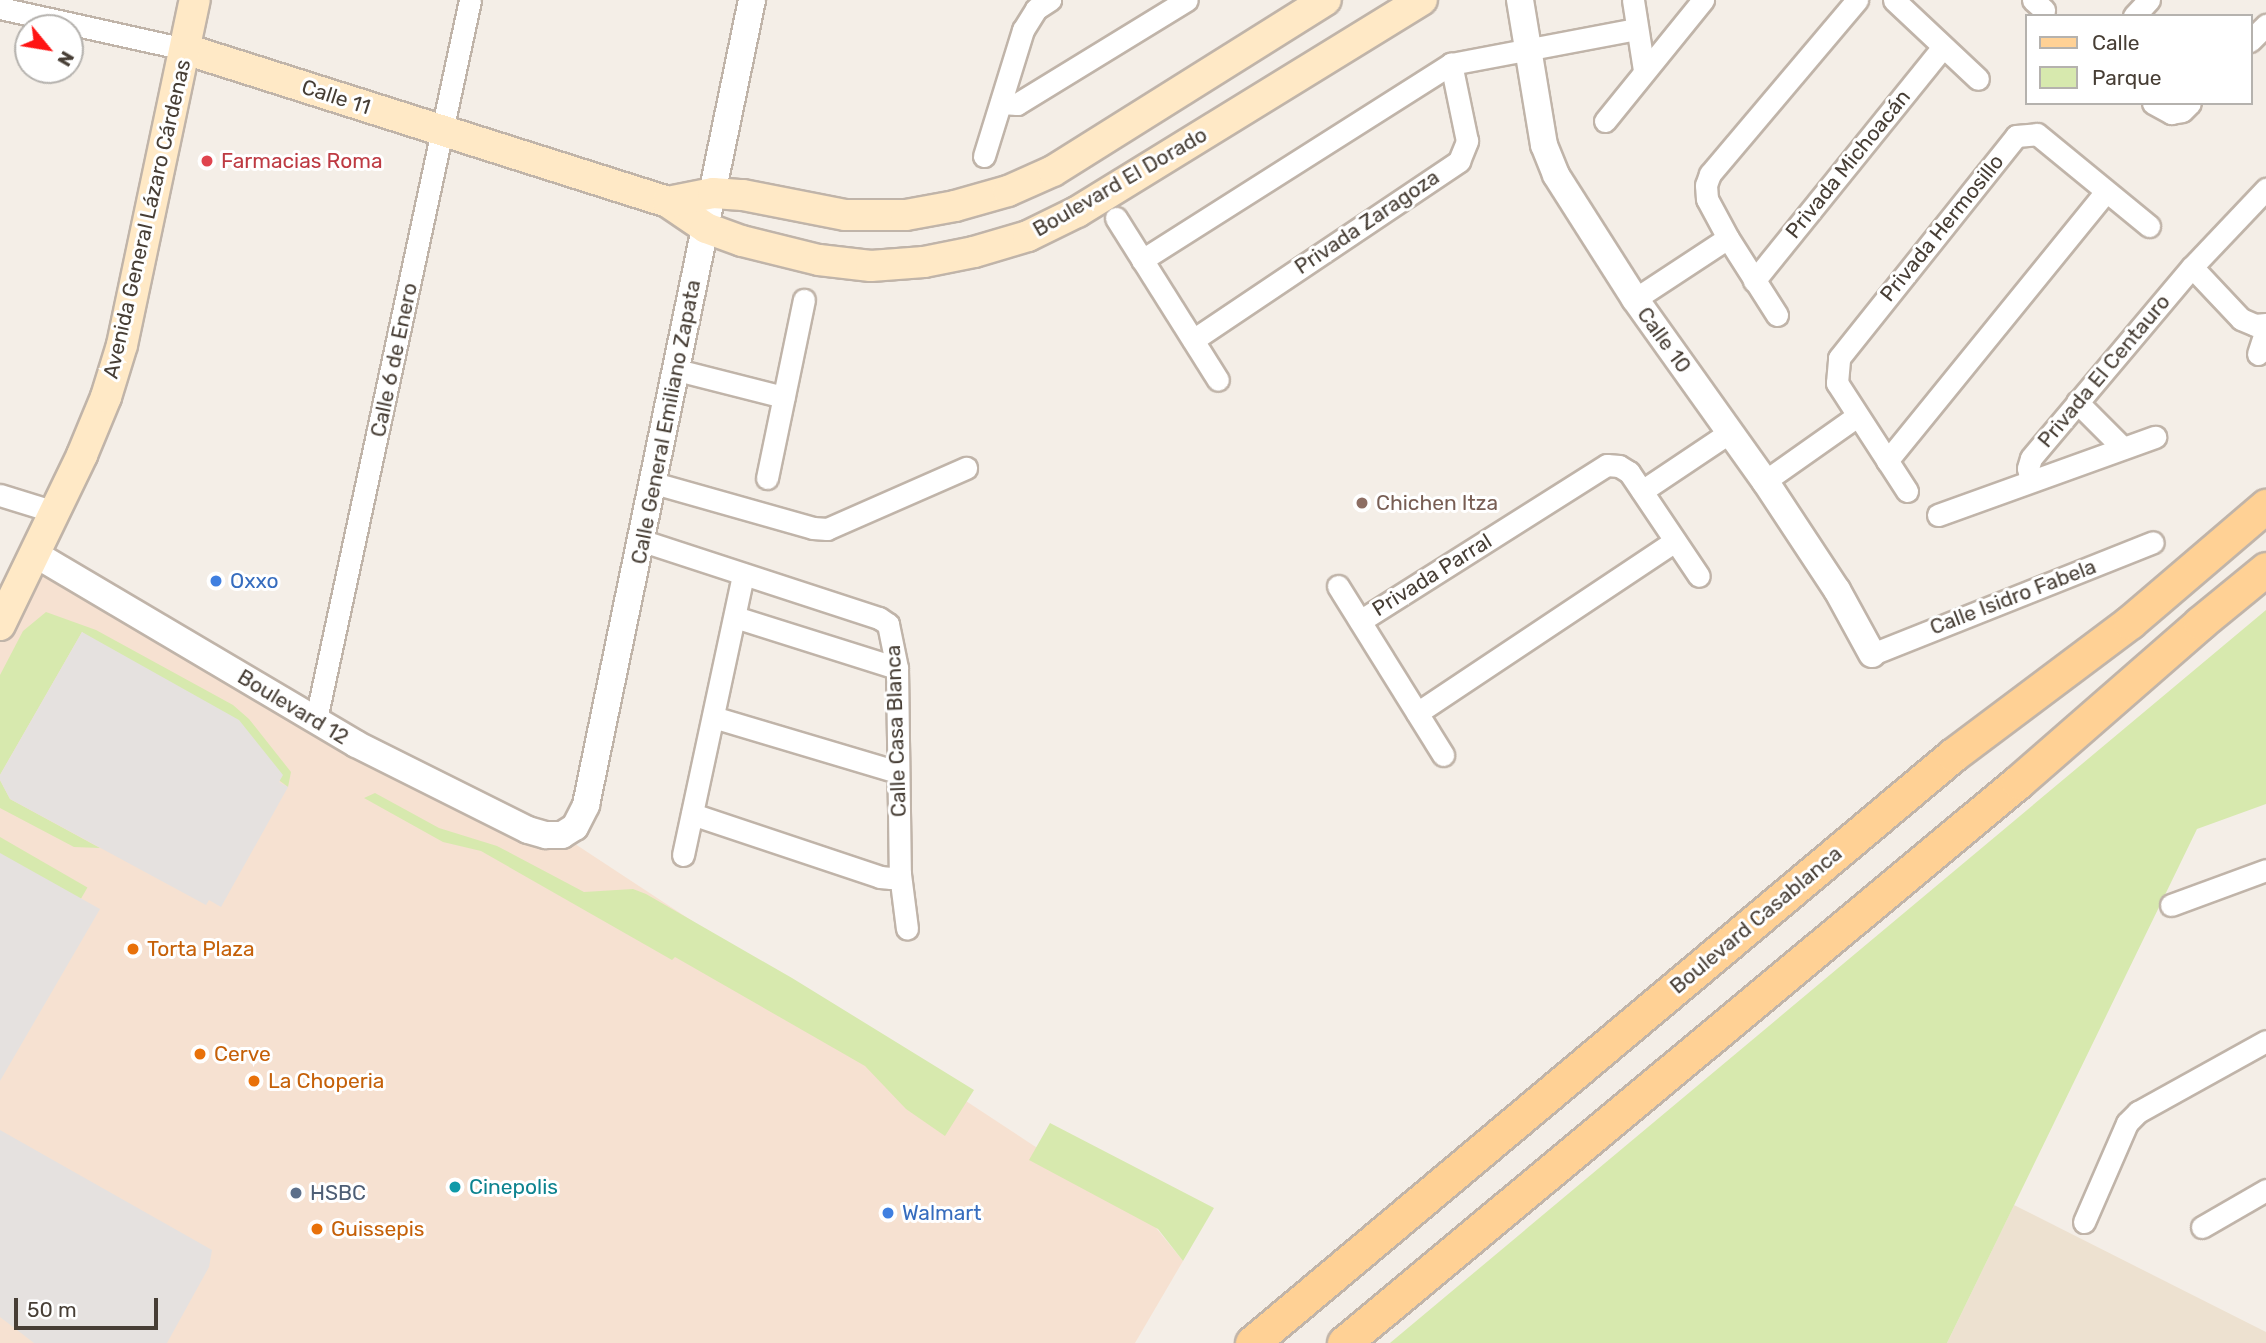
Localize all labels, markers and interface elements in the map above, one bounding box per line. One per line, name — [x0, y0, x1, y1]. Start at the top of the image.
north arrow — [14, 14, 84, 84]
legend — [2024, 14, 2252, 105]
text: Calle — [2092, 30, 2140, 55]
text: N — [53, 47, 79, 70]
street label: Avenida General Lázaro Cárdenas — [98, 57, 196, 381]
text: Parque — [2092, 65, 2162, 90]
street label: Calle 11 — [299, 74, 373, 120]
street label: Privada Michoacán — [1780, 84, 1916, 244]
street label: Boulevard El Dorado — [1028, 122, 1212, 242]
place label: Farmacias Roma — [221, 148, 383, 174]
street label: Privada Hermosillo — [1875, 149, 2009, 307]
marker: Farmacias Roma — [199, 153, 215, 169]
street label: Privada Zaragoza — [1290, 164, 1444, 280]
street label: Calle General Emiliano Zapata — [626, 278, 706, 566]
street label: Calle 6 de Enero — [365, 281, 423, 439]
street label: Privada El Centauro — [2033, 289, 2175, 453]
street label: Calle 10 — [1632, 302, 1696, 378]
place label: Chichen Itza — [1376, 490, 1498, 516]
marker: Chichen Itza — [1354, 495, 1370, 511]
street label: Privada Parral — [1368, 528, 1496, 622]
street label: Calle Isidro Fabela — [1926, 554, 2100, 640]
place label: Oxxo — [230, 568, 279, 594]
marker: Oxxo — [208, 573, 224, 589]
street label: Calle Casa Blanca — [880, 644, 912, 818]
street label: Boulevard 12 — [233, 664, 353, 750]
street label: Boulevard Casablanca — [1665, 841, 1847, 999]
place label: Torta Plaza — [147, 936, 255, 962]
marker: Torta Plaza — [125, 941, 141, 957]
place label: Cerve — [214, 1041, 271, 1067]
marker: Cerve — [192, 1046, 208, 1062]
place label: La Choperia — [268, 1068, 384, 1094]
marker: La Choperia — [246, 1073, 262, 1089]
place label: Cinepolis — [469, 1174, 558, 1200]
marker: Cinepolis — [447, 1179, 463, 1195]
place label: HSBC — [310, 1180, 366, 1206]
marker: HSBC — [288, 1185, 304, 1201]
place label: Walmart — [902, 1200, 982, 1226]
marker: Walmart — [880, 1205, 896, 1221]
place label: Guissepis — [331, 1216, 425, 1242]
marker: Guissepis — [309, 1221, 325, 1237]
scale bar — [18, 1284, 161, 1328]
text: 50 m — [27, 1297, 77, 1322]

